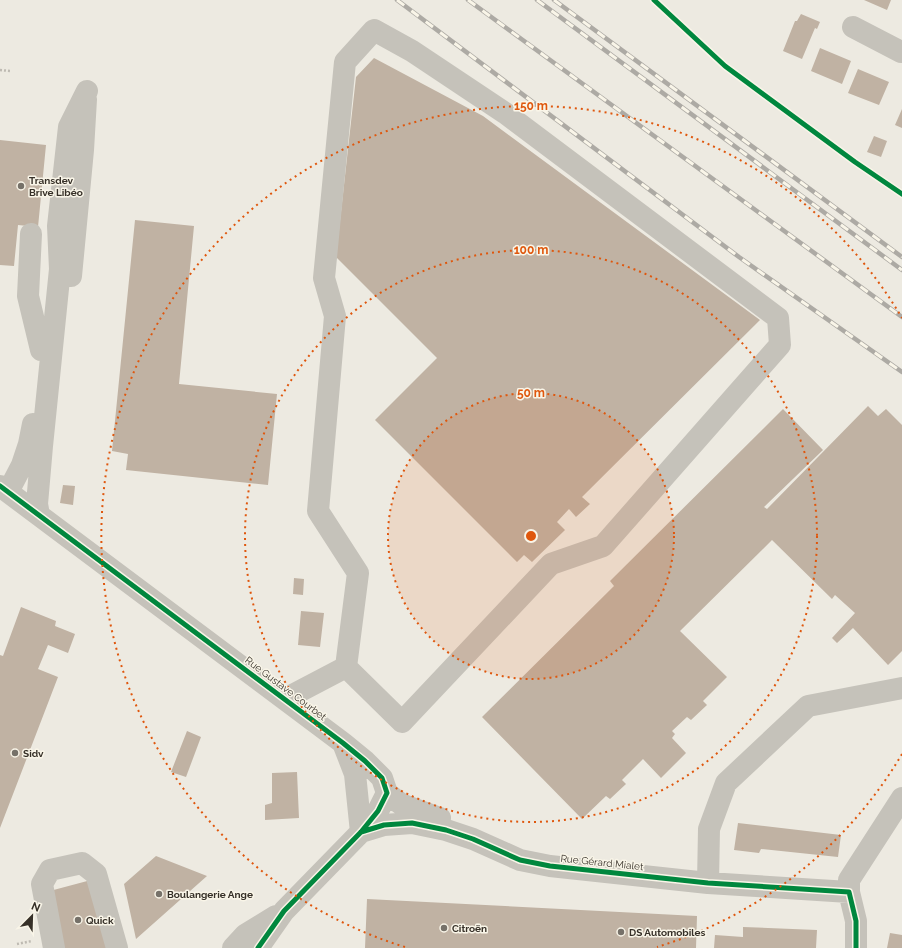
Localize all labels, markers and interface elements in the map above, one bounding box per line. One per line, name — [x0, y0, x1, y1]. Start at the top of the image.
text: 150 m — [514, 99, 548, 113]
place label: Transdev Brive Libéo — [29, 175, 83, 198]
marker: Transdev Brive Libéo — [16, 181, 26, 191]
text: 100 m — [514, 243, 548, 257]
text: 50 m — [517, 386, 545, 400]
centre of rings — [524, 529, 538, 543]
street label: Rue Gustave Courbet — [243, 654, 329, 723]
marker: Sidv — [10, 748, 20, 758]
place label: Sidv — [23, 748, 44, 759]
street label: Rue Gérard Mialet — [560, 853, 645, 872]
marker: Boulangerie Ange — [154, 889, 164, 899]
place label: Boulangerie Ange — [167, 889, 253, 900]
north arrow — [12, 896, 52, 936]
text: N — [29, 900, 42, 915]
marker: Quick — [73, 915, 83, 925]
place label: Quick — [86, 915, 114, 926]
marker: Citroën — [439, 923, 449, 933]
place label: Citroën — [452, 923, 487, 934]
marker: DS Automobiles — [616, 927, 626, 937]
place label: DS Automobiles — [629, 927, 705, 938]

